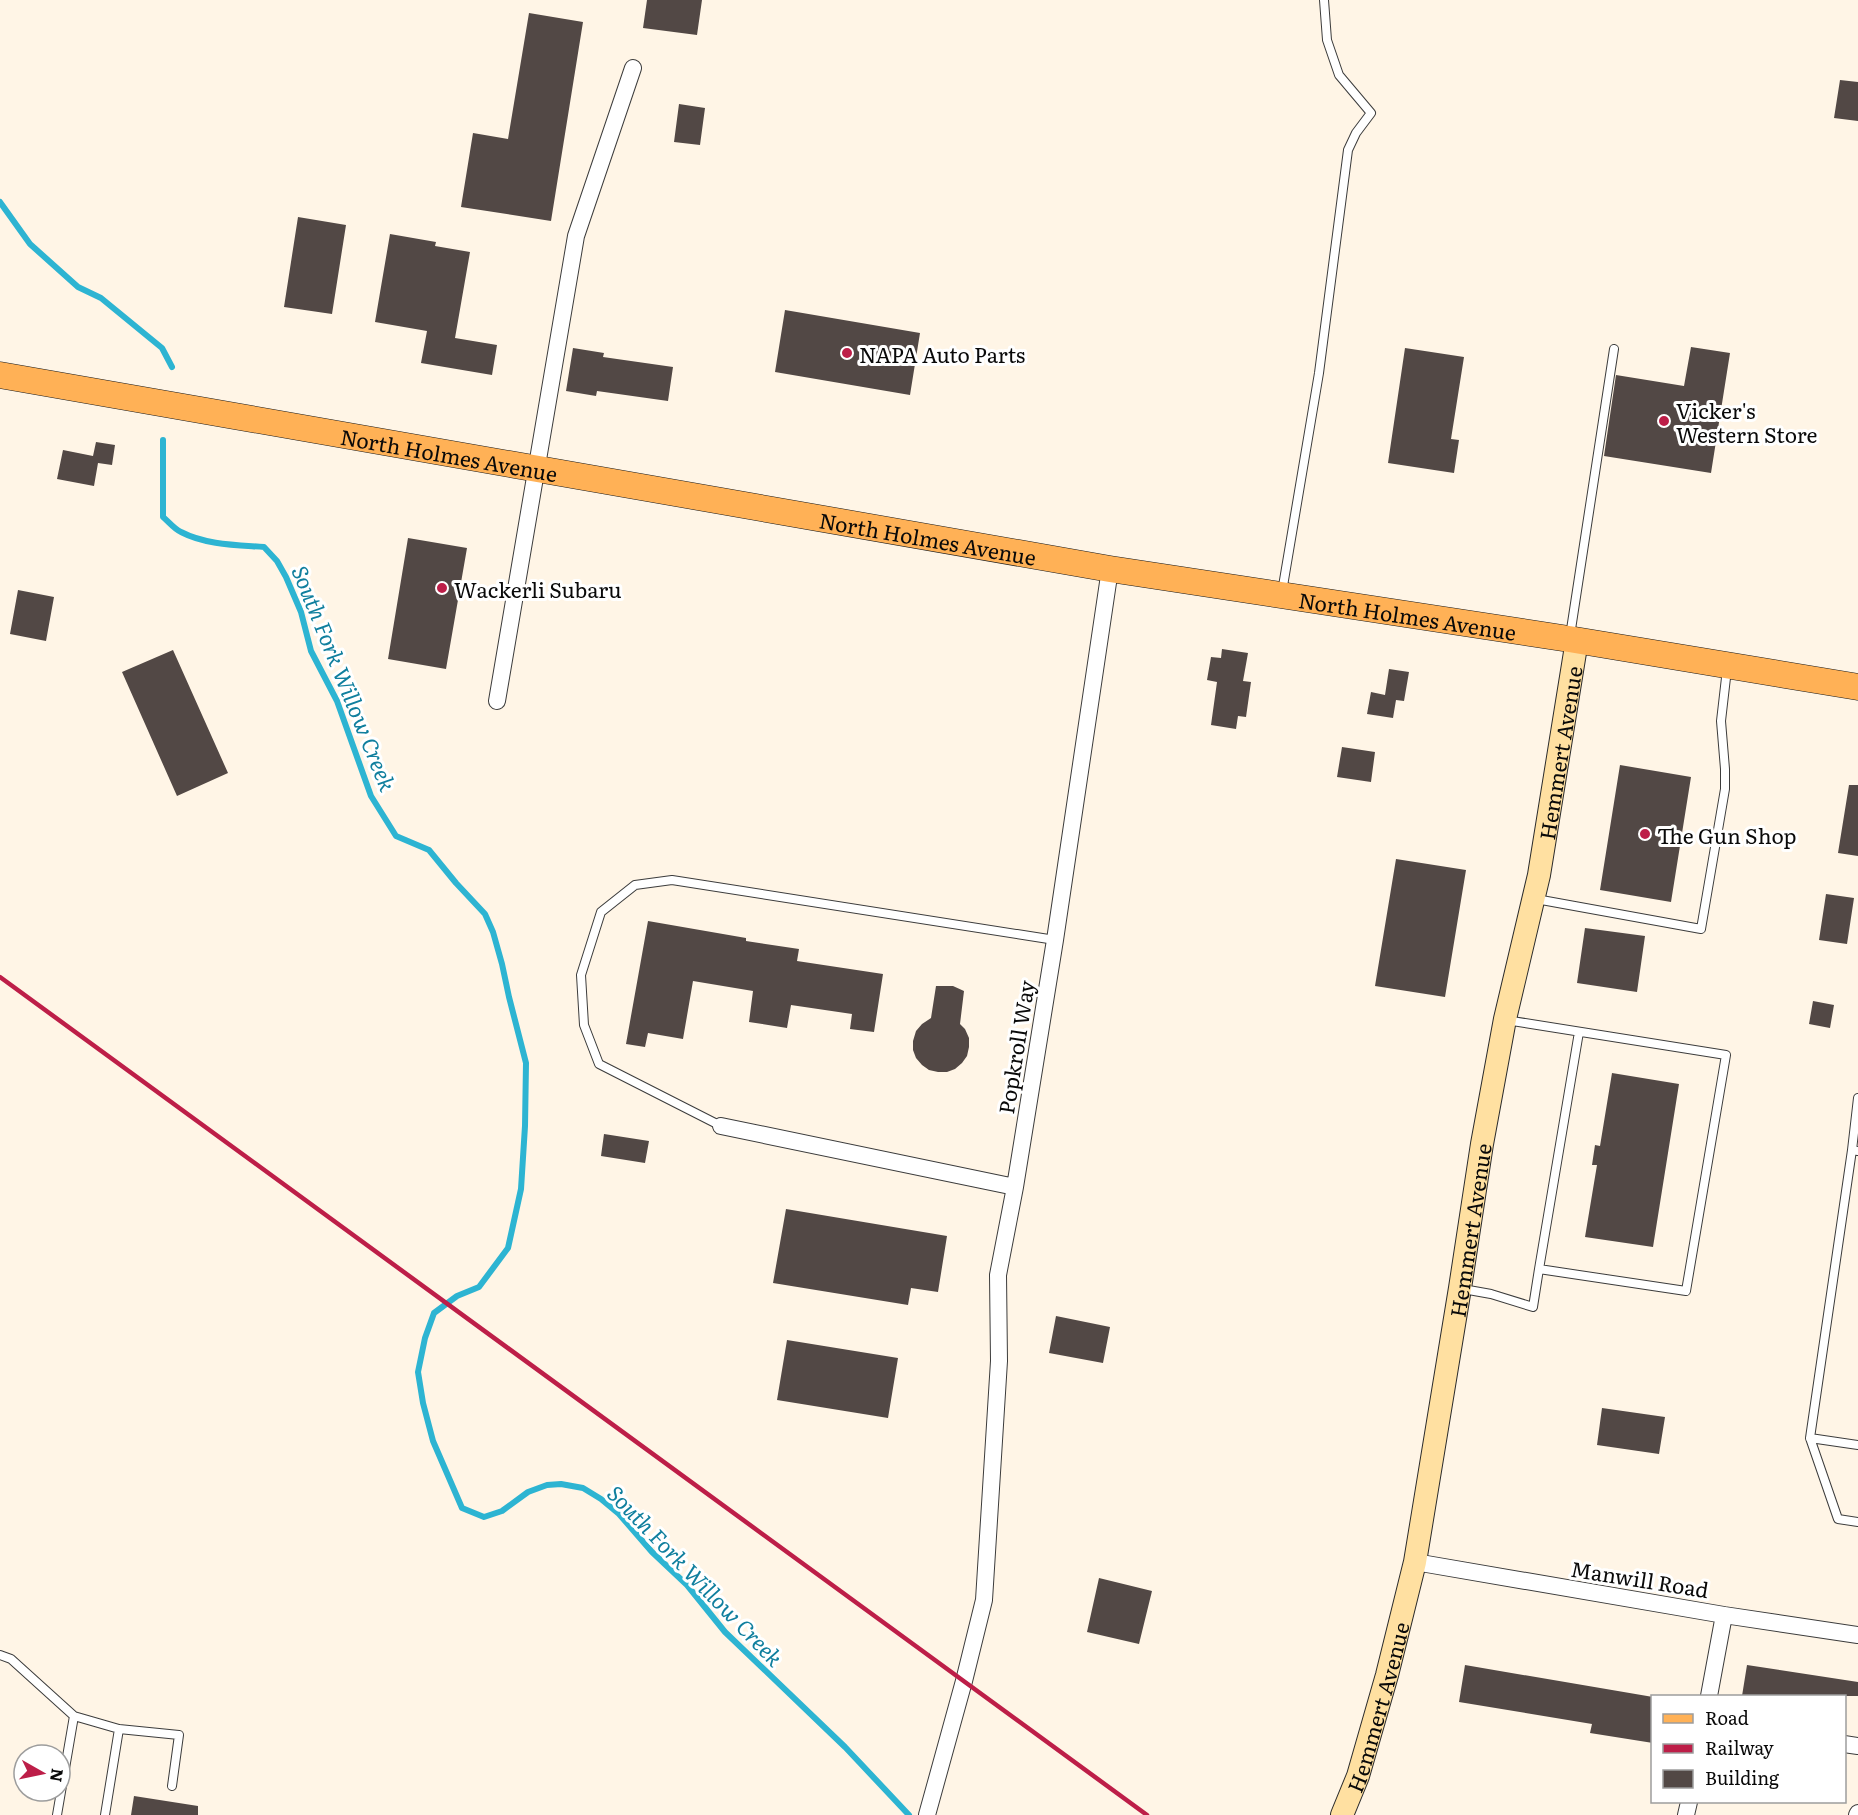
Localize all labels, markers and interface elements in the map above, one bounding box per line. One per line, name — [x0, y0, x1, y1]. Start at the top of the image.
place label: NAPA Auto Parts — [859, 338, 1025, 369]
marker: NAPA Auto Parts — [840, 346, 854, 360]
place label: Vicker's Western Store — [1676, 394, 1818, 449]
marker: Vicker's Western Store — [1657, 414, 1671, 428]
street label: North Holmes Avenue — [338, 419, 560, 488]
street label: North Holmes Avenue — [817, 503, 1039, 571]
water label: South Fork Willow Creek — [285, 560, 405, 796]
place label: Wackerli Subaru — [454, 573, 622, 604]
marker: Wackerli Subaru — [435, 581, 449, 595]
street label: North Holmes Avenue — [1297, 583, 1519, 646]
street label: Hemmert Avenue — [1529, 663, 1588, 842]
place label: The Gun Shop — [1657, 819, 1796, 850]
marker: The Gun Shop — [1638, 827, 1652, 841]
street label: Popkroll Way — [989, 977, 1041, 1116]
street label: Hemmert Avenue — [1440, 1141, 1497, 1319]
water label: South Fork Willow Creek — [601, 1477, 791, 1673]
street label: Manwill Road — [1569, 1552, 1711, 1604]
street label: Hemmert Avenue — [1338, 1618, 1415, 1797]
legend — [1651, 1695, 1846, 1803]
text: Road — [1705, 1704, 1749, 1731]
text: Railway — [1705, 1734, 1774, 1761]
north arrow — [12, 1743, 72, 1803]
text: Building — [1705, 1764, 1780, 1791]
text: N — [45, 1767, 71, 1784]

